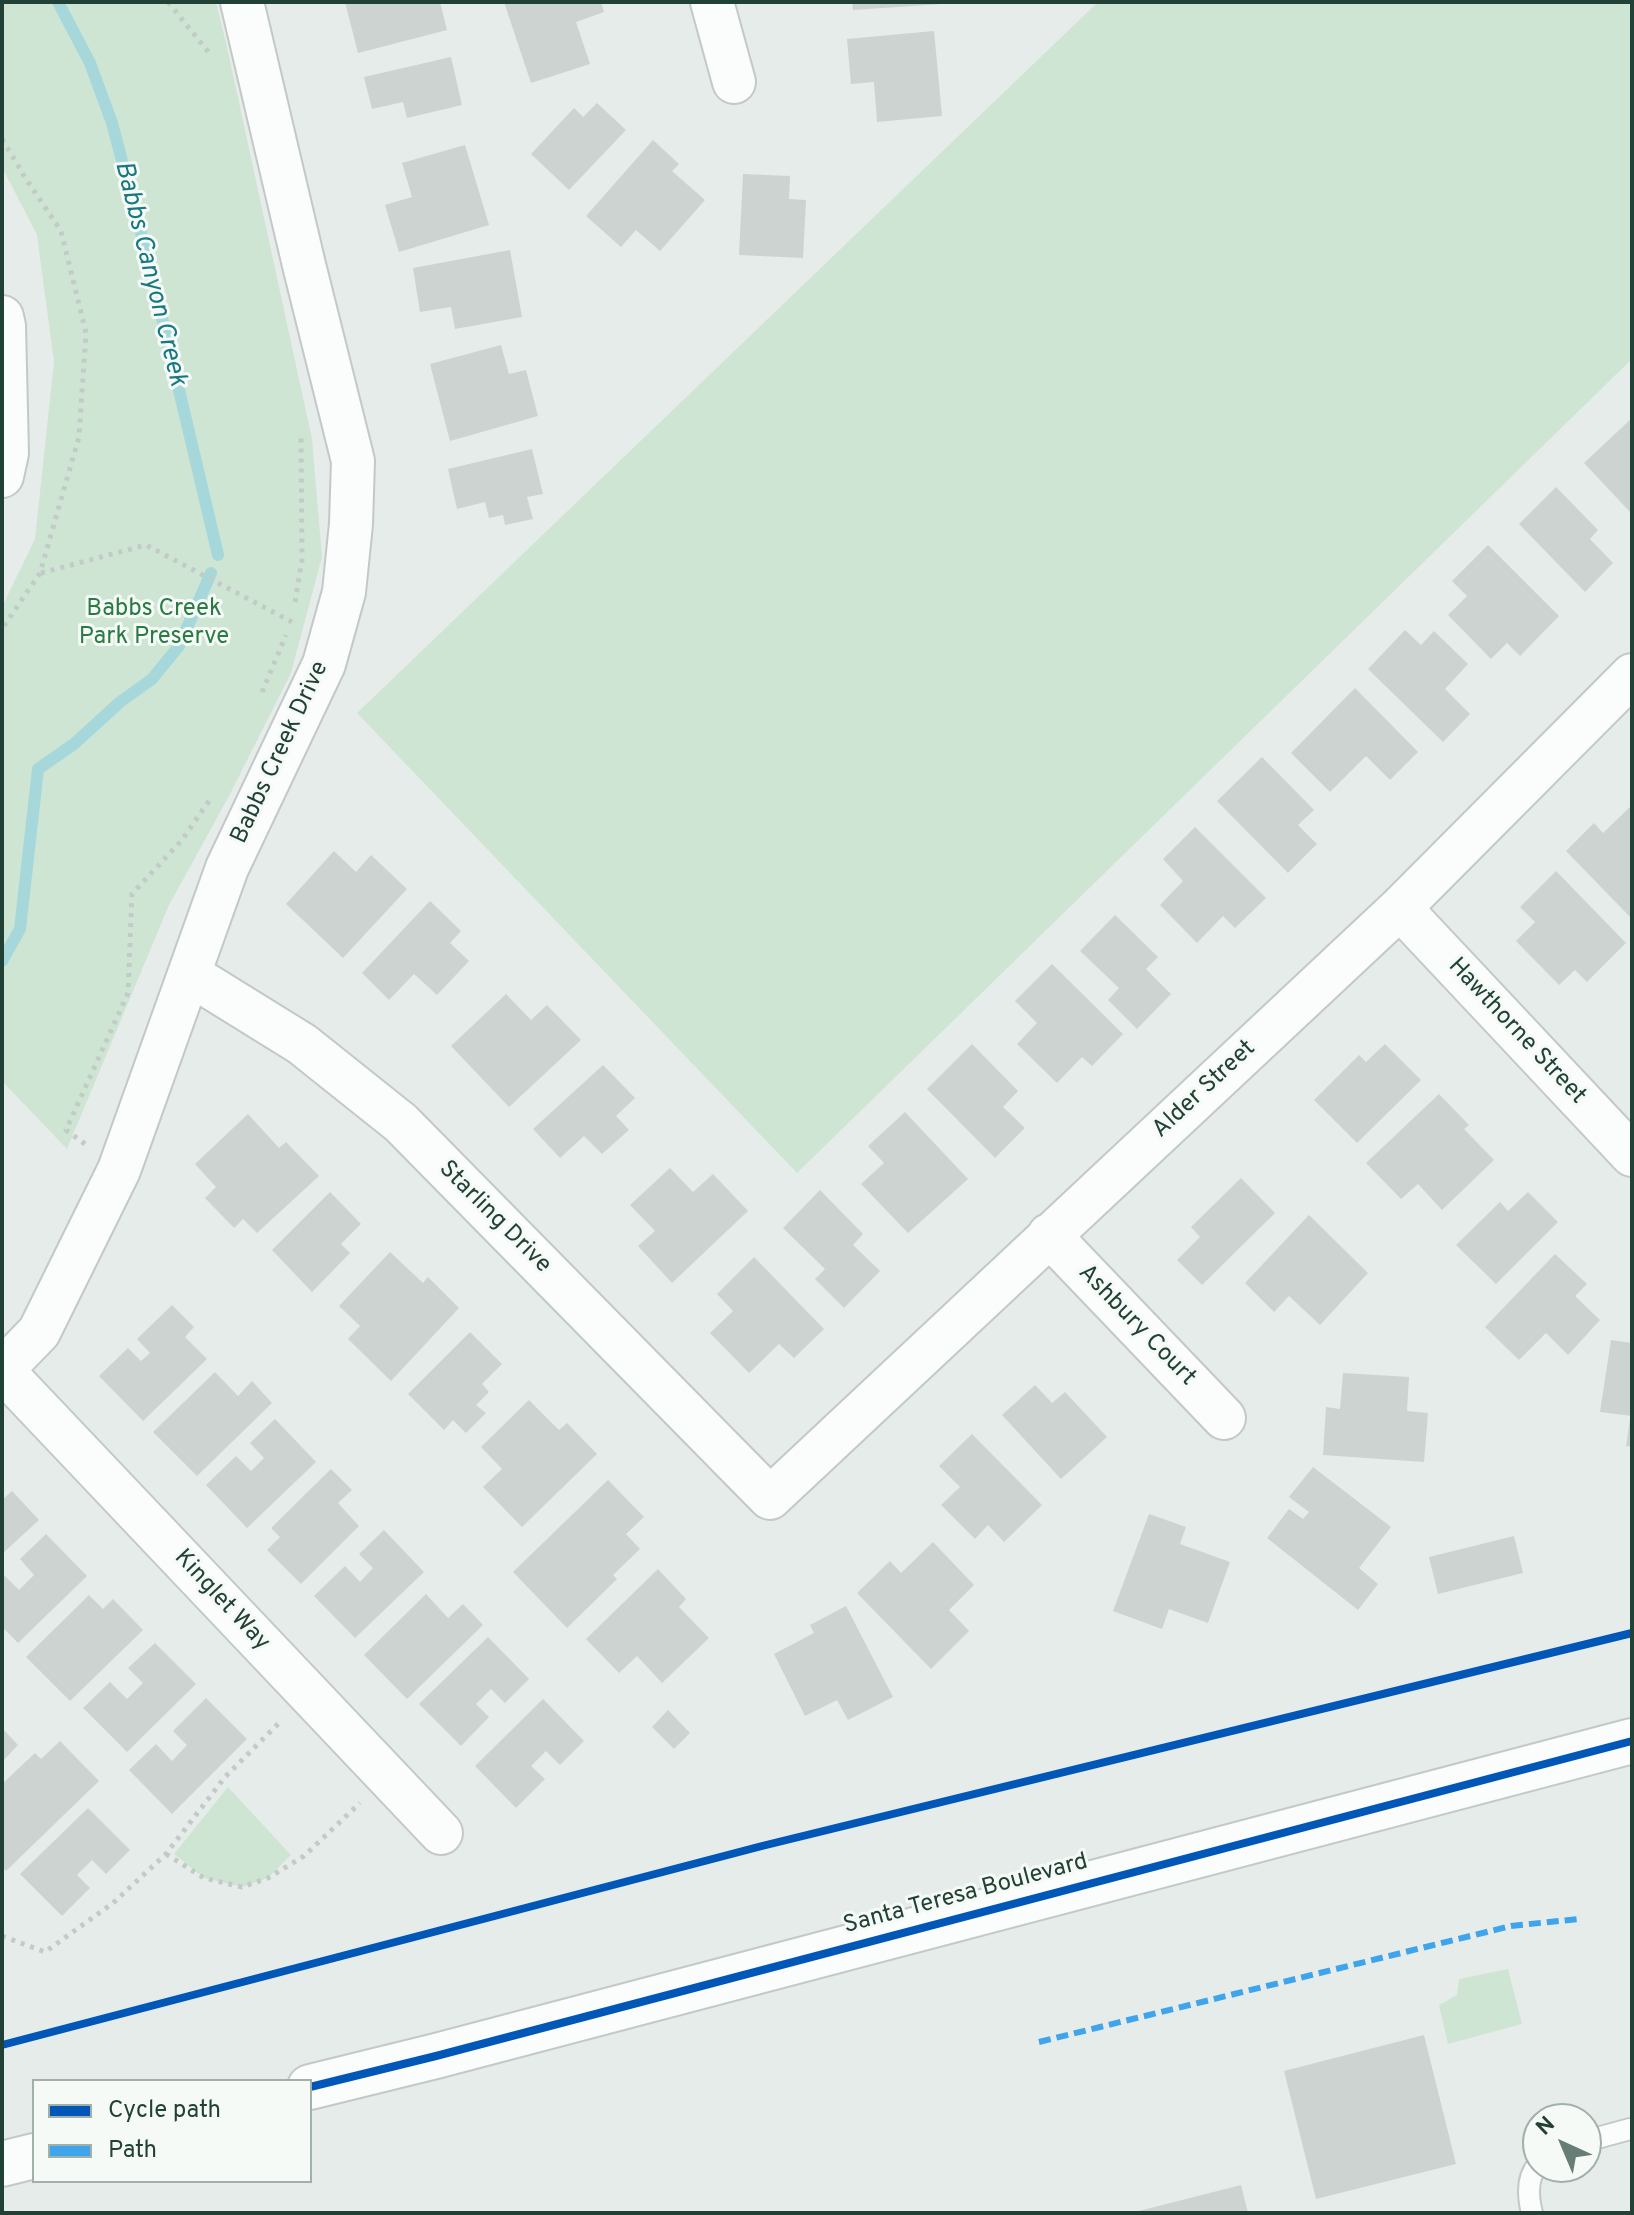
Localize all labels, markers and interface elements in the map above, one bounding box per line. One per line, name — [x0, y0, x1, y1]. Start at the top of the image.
water label: Babbs Canyon Creek — [106, 158, 192, 390]
park label: Babbs Creek Park Preserve — [79, 596, 229, 652]
street label: Babbs Creek Drive — [226, 657, 336, 849]
street label: Hawthorne Street — [1441, 953, 1591, 1111]
street label: Alder Street — [1148, 1035, 1262, 1145]
street label: Starling Drive — [432, 1156, 556, 1280]
street label: Ashbury Court — [1071, 1259, 1201, 1393]
street label: Kinglet Way — [167, 1544, 275, 1658]
street label: Santa Teresa Boulevard — [841, 1849, 1091, 1941]
legend — [32, 2079, 312, 2183]
text: Cycle path — [108, 2096, 221, 2126]
north arrow — [1522, 2103, 1602, 2183]
text: N — [1531, 2112, 1561, 2142]
text: Path — [108, 2136, 157, 2166]

